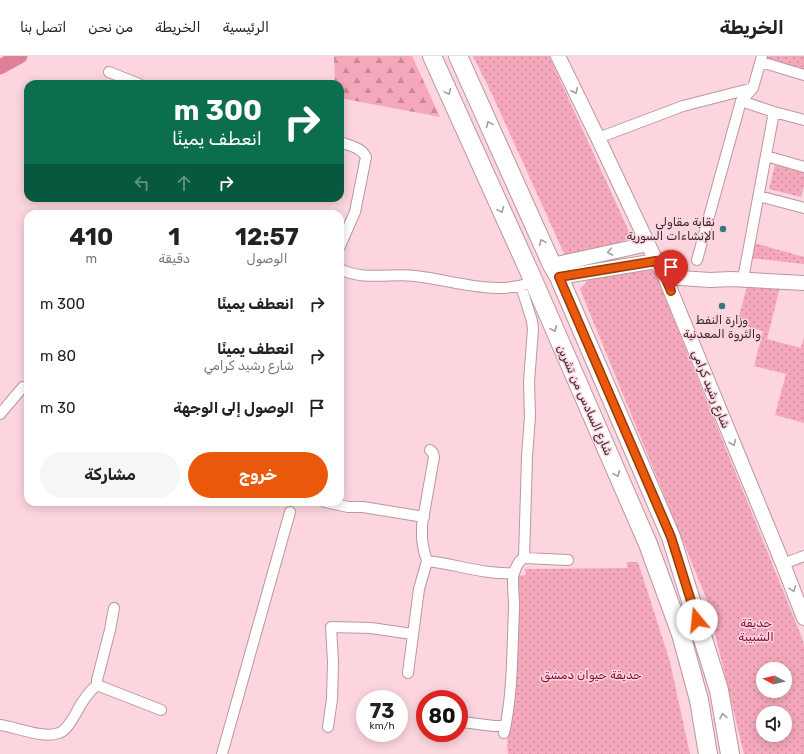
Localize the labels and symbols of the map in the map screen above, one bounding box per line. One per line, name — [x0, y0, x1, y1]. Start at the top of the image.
one-way arrow — [443, 87, 451, 95]
one-way arrow — [570, 87, 578, 94]
one-way arrow — [486, 120, 494, 128]
one-way arrow — [496, 206, 504, 213]
place label: نقابة مقاولي الإنشاءات السورية — [627, 215, 715, 244]
marker: نقابة مقاولي الإنشاءات السورية — [718, 224, 728, 234]
one-way arrow — [539, 239, 547, 247]
one-way arrow — [607, 248, 613, 256]
pin — [654, 250, 688, 291]
marker: وزارة النفط والثروة المعدنية — [717, 301, 727, 311]
place label: وزارة النفط والثروة المعدنية — [683, 313, 761, 342]
one-way arrow — [549, 324, 557, 332]
street label: شارع السادس من تشرين — [552, 342, 616, 458]
street label: شارع رشيد كرامي — [687, 348, 733, 431]
one-way arrow — [729, 439, 737, 446]
one-way arrow — [612, 469, 620, 477]
one-way arrow — [788, 585, 796, 592]
position arrow — [676, 599, 718, 641]
park label: حديقة الشبيبة — [738, 616, 774, 644]
north arrow — [756, 662, 792, 698]
park label: حديقة حيوان دمشق — [540, 668, 642, 683]
speed limit sign: 80 — [416, 690, 468, 742]
one-way arrow — [720, 712, 728, 719]

